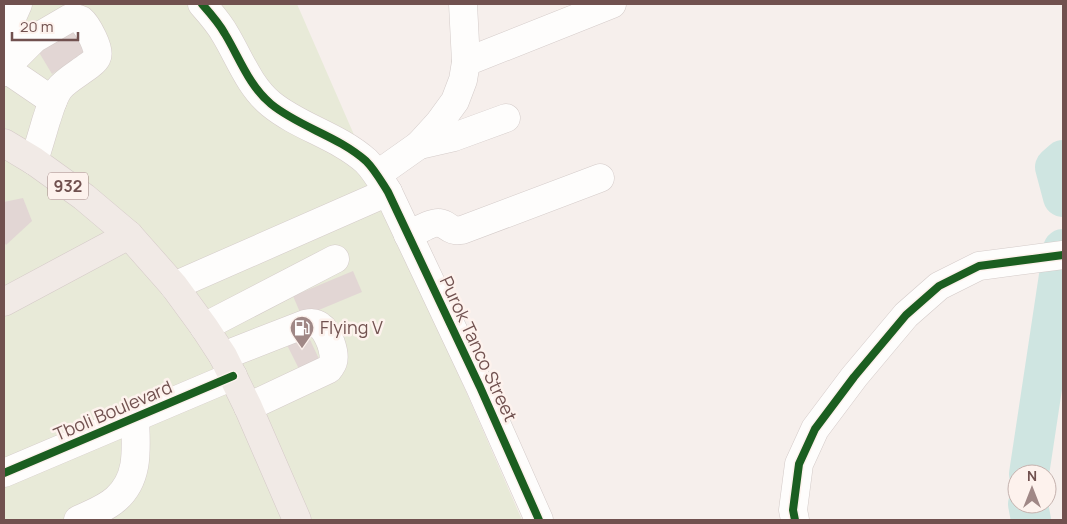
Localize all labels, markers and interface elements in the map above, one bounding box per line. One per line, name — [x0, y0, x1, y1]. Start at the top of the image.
scale bar — [12, 10, 79, 42]
text: 20 m — [20, 16, 53, 37]
road number: 932 — [48, 172, 88, 200]
street label: Purok Tanco Street — [435, 272, 523, 425]
fuel station icon: Flying V — [289, 315, 315, 349]
place label: Flying V — [320, 315, 383, 339]
street label: Tboli Boulevard — [50, 374, 175, 446]
north arrow — [1007, 464, 1057, 514]
text: N — [1027, 466, 1037, 485]

